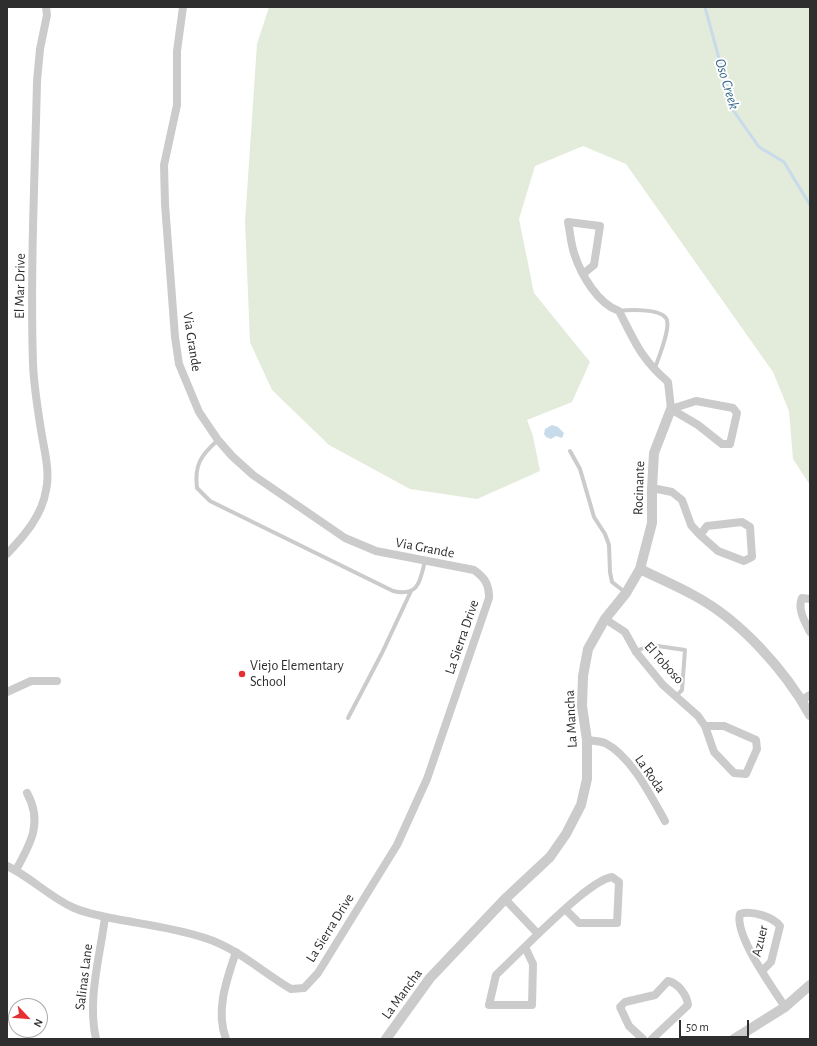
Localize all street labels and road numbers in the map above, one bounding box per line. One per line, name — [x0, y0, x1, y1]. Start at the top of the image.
street label: El Mar Drive — [11, 253, 29, 319]
street label: Via Grande — [179, 311, 205, 373]
street label: Rocinante — [630, 461, 648, 515]
street label: Via Grande — [394, 534, 456, 562]
street label: La Sierra Drive — [441, 597, 483, 677]
street label: El Toboso — [641, 638, 687, 688]
street label: La Mancha — [561, 690, 581, 748]
street label: La Roda — [631, 752, 669, 796]
street label: La Sierra Drive — [302, 891, 358, 965]
street label: Azuer — [748, 923, 772, 959]
street label: Salinas Lane — [72, 943, 96, 1011]
street label: La Mancha — [378, 966, 426, 1022]

